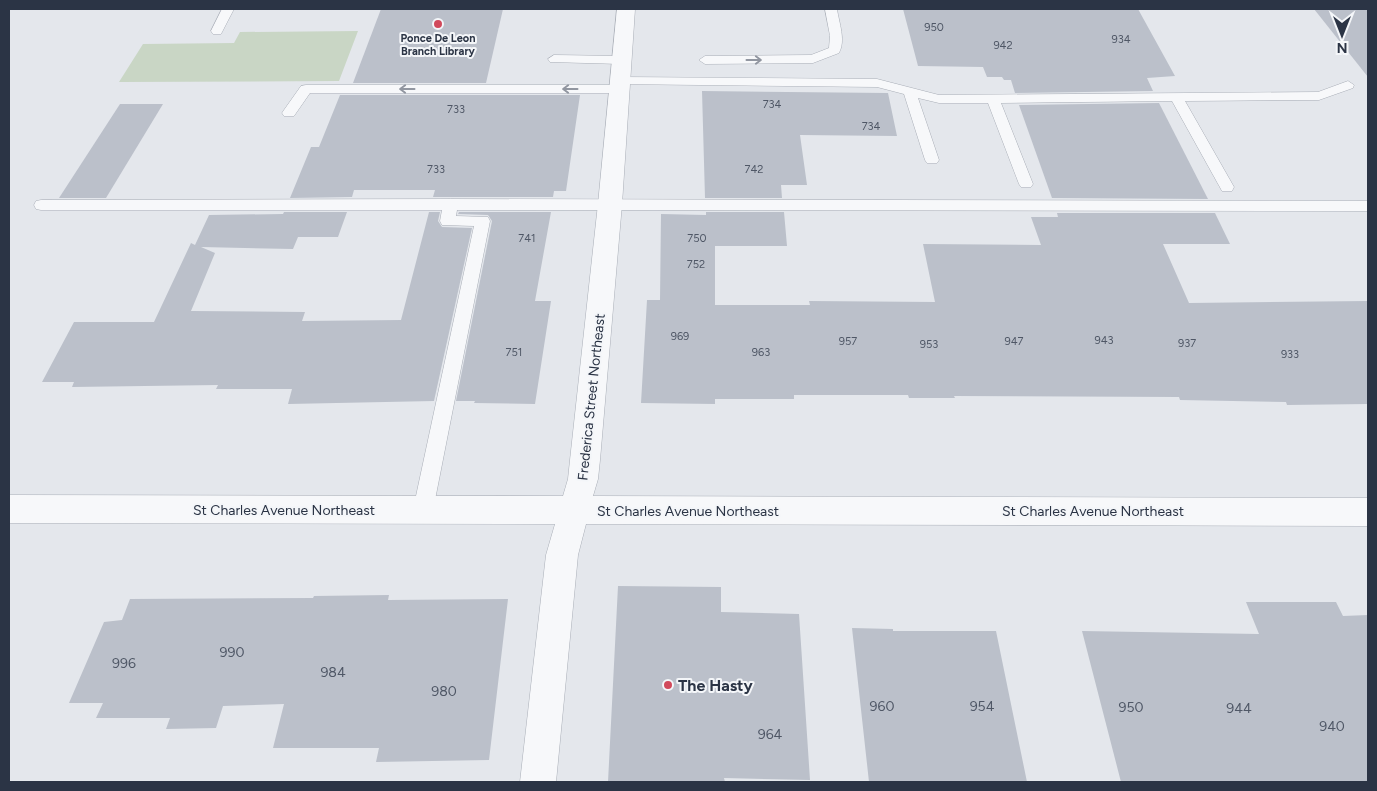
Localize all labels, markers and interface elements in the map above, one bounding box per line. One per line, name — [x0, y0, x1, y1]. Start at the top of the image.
north arrow — [1317, 10, 1367, 60]
marker: Ponce De Leon Branch Library — [432, 18, 444, 30]
house number: 950 — [924, 21, 944, 34]
place label: Ponce De Leon Branch Library — [401, 32, 476, 58]
house number: 934 — [1111, 33, 1131, 46]
house number: 942 — [993, 39, 1013, 52]
text: N — [1337, 39, 1347, 56]
one-way arrow — [746, 55, 762, 65]
one-way arrow — [400, 84, 416, 94]
one-way arrow — [562, 84, 578, 94]
house number: 734 — [763, 98, 782, 111]
house number: 733 — [447, 103, 465, 116]
house number: 734 — [862, 120, 881, 133]
house number: 733 — [427, 163, 445, 176]
house number: 742 — [745, 163, 763, 176]
house number: 741 — [518, 232, 536, 245]
house number: 750 — [687, 232, 707, 245]
house number: 752 — [687, 258, 705, 271]
street label: Frederica Street Northeast — [574, 313, 609, 481]
house number: 969 — [671, 330, 689, 343]
house number: 943 — [1094, 334, 1114, 347]
house number: 957 — [839, 335, 857, 348]
house number: 947 — [1005, 335, 1024, 348]
house number: 937 — [1178, 337, 1196, 350]
house number: 953 — [920, 338, 938, 351]
house number: 751 — [506, 346, 522, 359]
house number: 963 — [752, 346, 770, 359]
house number: 933 — [1281, 348, 1299, 361]
street label: St Charles Avenue Northeast — [193, 502, 375, 519]
street label: St Charles Avenue Northeast — [597, 503, 779, 520]
street label: St Charles Avenue Northeast — [1002, 503, 1184, 520]
house number: 990 — [220, 644, 244, 661]
house number: 996 — [112, 655, 136, 672]
house number: 984 — [320, 664, 346, 681]
place label: The Hasty — [678, 676, 754, 695]
marker: The Hasty — [662, 679, 674, 691]
house number: 980 — [431, 683, 457, 700]
house number: 960 — [870, 698, 894, 715]
house number: 954 — [970, 698, 995, 715]
house number: 950 — [1119, 699, 1143, 716]
house number: 944 — [1226, 700, 1252, 717]
house number: 940 — [1319, 718, 1345, 735]
house number: 964 — [758, 726, 783, 743]

